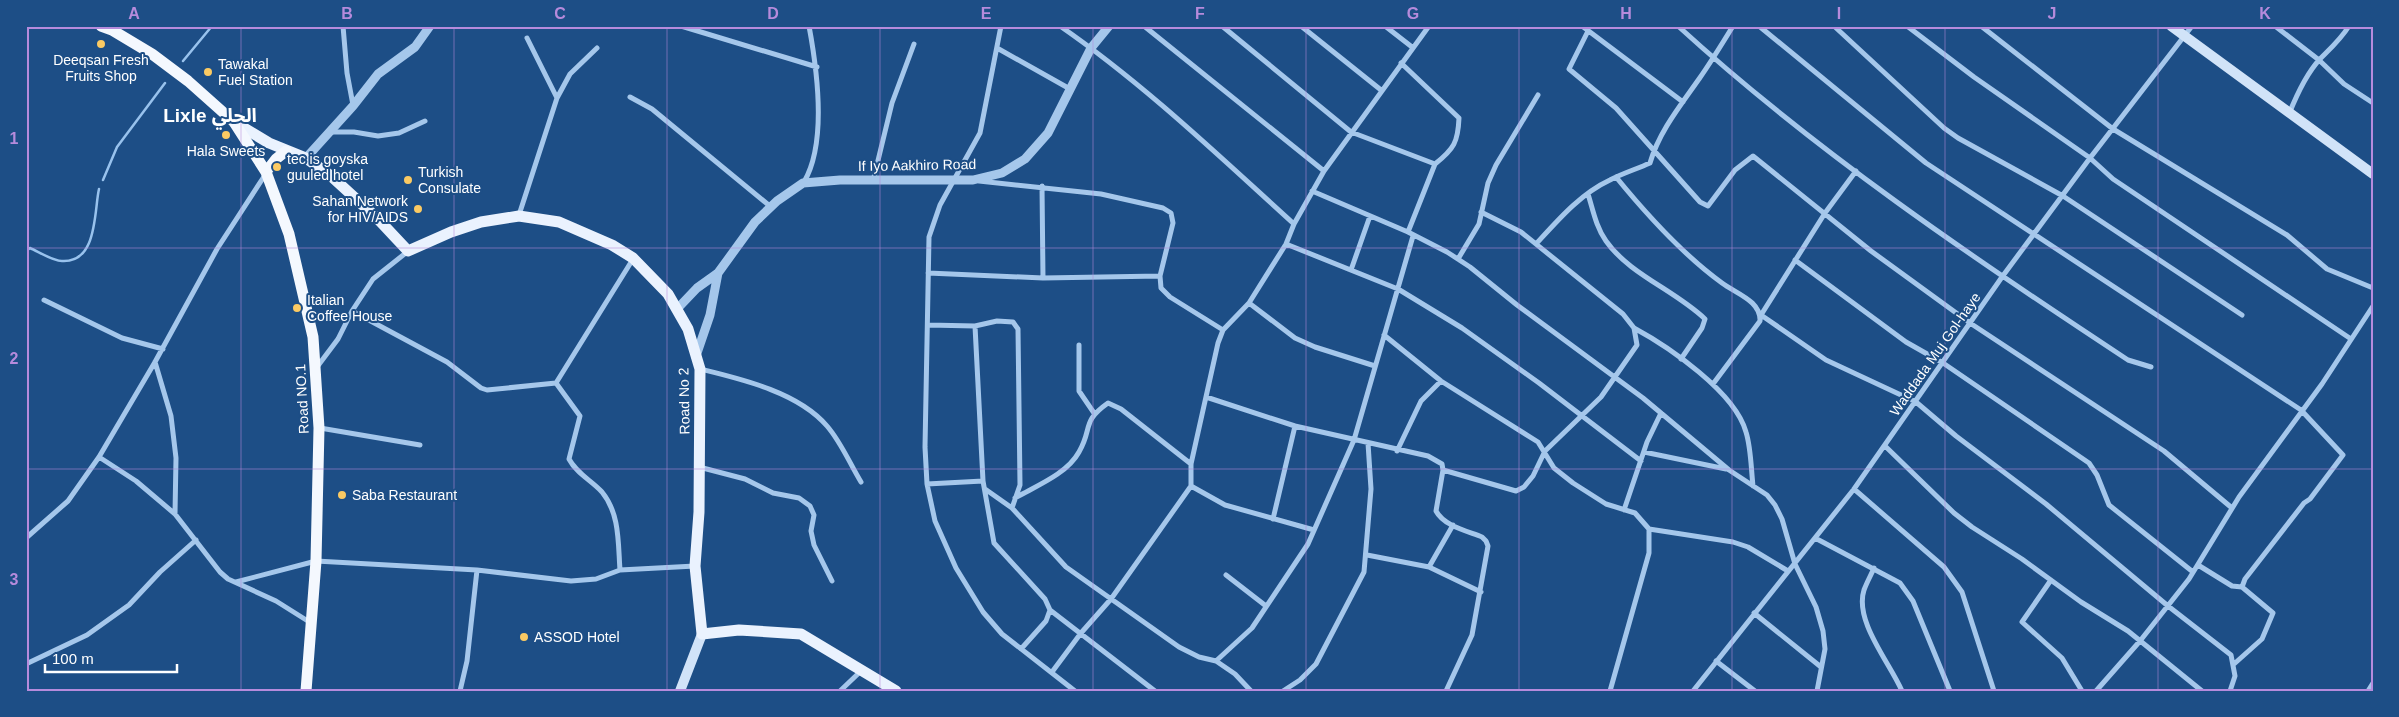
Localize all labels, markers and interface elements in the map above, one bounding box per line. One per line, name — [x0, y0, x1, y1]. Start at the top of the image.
text: A — [128, 5, 140, 22]
text: B — [341, 5, 353, 22]
text: C — [554, 5, 566, 22]
text: D — [767, 5, 779, 22]
text: E — [981, 5, 992, 22]
text: F — [1195, 5, 1205, 22]
text: G — [1407, 5, 1419, 22]
text: H — [1620, 5, 1632, 22]
text: I — [1837, 5, 1841, 22]
text: J — [2048, 5, 2056, 22]
text: K — [2259, 5, 2271, 22]
marker: Deeqsan Fresh Fruits Shop — [95, 38, 107, 50]
place label: Deeqsan Fresh Fruits Shop — [53, 52, 149, 84]
place label: Tawakal Fuel Station — [218, 56, 293, 88]
marker: Tawakal Fuel Station — [202, 66, 214, 78]
district label: Lixle الحلي — [163, 105, 257, 130]
marker: Hala Sweets — [220, 129, 232, 141]
text: 1 — [10, 130, 19, 147]
place label: Hala Sweets — [187, 143, 265, 159]
place label: tec is goyska guuled hotel — [287, 151, 368, 183]
street label: If Iyo Aakhiro Road — [858, 156, 976, 174]
marker: tec is goyska guuled hotel — [271, 161, 283, 173]
place label: Turkish Consulate — [418, 164, 481, 196]
marker: Turkish Consulate — [402, 174, 414, 186]
place label: Sahan Network for HIV/AIDS — [312, 193, 409, 225]
marker: Sahan Network for HIV/AIDS — [412, 203, 424, 215]
street label: Waddada Muj Gol-haye — [1886, 289, 1984, 419]
place label: Italian Coffee House — [307, 292, 393, 324]
marker: Italian Coffee House — [291, 302, 303, 314]
text: 2 — [10, 350, 19, 367]
street label: Road NO.1 — [292, 363, 312, 434]
street label: Road No 2 — [675, 367, 693, 435]
place label: Saba Restaurant — [352, 487, 457, 503]
marker: Saba Restaurant — [336, 489, 348, 501]
text: 3 — [10, 571, 19, 588]
place label: ASSOD Hotel — [534, 629, 620, 645]
marker: ASSOD Hotel — [518, 631, 530, 643]
scale bar — [45, 642, 178, 674]
text: 100 m — [52, 650, 94, 667]

